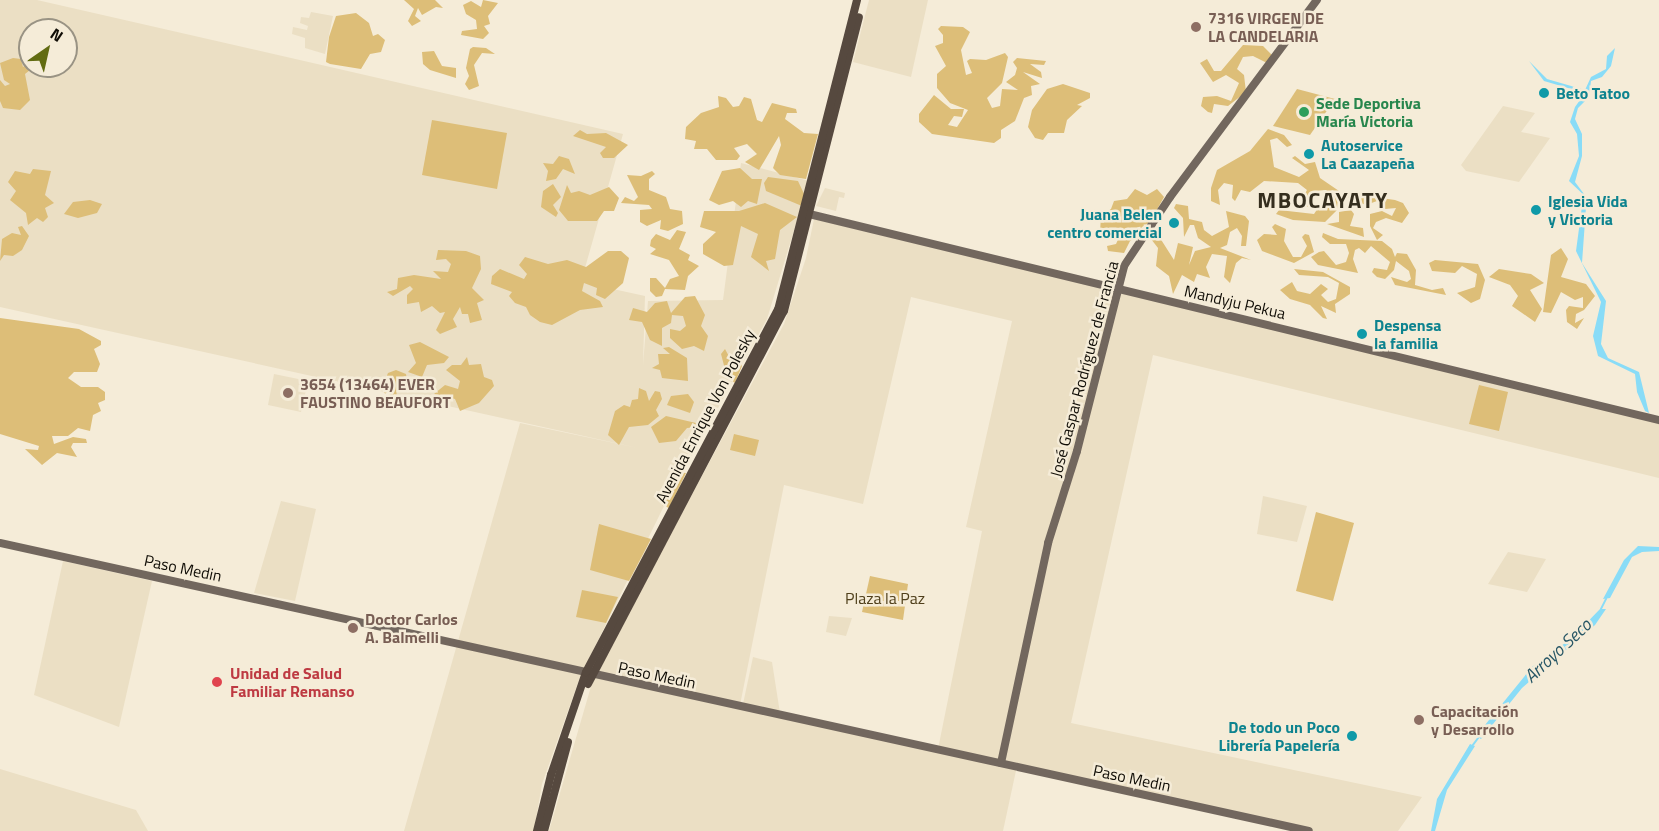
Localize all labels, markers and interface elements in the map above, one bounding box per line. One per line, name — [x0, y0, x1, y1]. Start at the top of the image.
place label: 7316 VIRGEN DE LA CANDELARIA — [1208, 8, 1324, 46]
north arrow — [18, 18, 78, 78]
marker: 7316 VIRGEN DE LA CANDELARIA — [1189, 20, 1203, 34]
text: N — [46, 22, 68, 48]
place label: Beto Tatoo — [1556, 83, 1630, 103]
marker: Beto Tatoo — [1537, 86, 1551, 100]
place label: Sede Deportiva María Victoria — [1316, 93, 1421, 131]
marker: Sede Deportiva María Victoria — [1297, 105, 1311, 119]
place label: Autoservice La Caazapeña — [1321, 135, 1415, 173]
marker: Autoservice La Caazapeña — [1302, 147, 1316, 161]
district label: MBOCAYATY — [1257, 188, 1389, 214]
place label: Iglesia Vida y Victoria — [1548, 191, 1628, 229]
marker: Iglesia Vida y Victoria — [1529, 203, 1543, 217]
place label: Juana Belen centro comercial — [1047, 204, 1162, 242]
marker: Juana Belen centro comercial — [1167, 216, 1181, 230]
street label: José Gaspar Rodríguez de Francia — [1046, 259, 1122, 479]
street label: Mandyju Pekua — [1182, 281, 1288, 323]
place label: Despensa la familia — [1374, 315, 1441, 353]
street label: Avenida Enrique Von Polesky — [651, 326, 759, 506]
marker: Despensa la familia — [1355, 327, 1369, 341]
place label: 3654 (13464) EVER FAUSTINO BEAUFORT — [300, 374, 451, 412]
marker: 3654 (13464) EVER FAUSTINO BEAUFORT — [281, 386, 295, 400]
street label: Paso Medin — [142, 550, 224, 586]
park label: Plaza la Paz — [845, 588, 925, 608]
place label: Doctor Carlos A. Balmelli — [365, 609, 458, 647]
water label: Arroyo Seco — [1520, 614, 1596, 688]
marker: Doctor Carlos A. Balmelli — [346, 621, 360, 635]
street label: Paso Medin — [616, 657, 698, 693]
place label: Unidad de Salud Familiar Remanso — [230, 663, 355, 701]
marker: Unidad de Salud Familiar Remanso — [208, 673, 226, 691]
place label: Capacitación y Desarrollo — [1431, 701, 1519, 739]
marker: Capacitación y Desarrollo — [1412, 713, 1426, 727]
place label: De todo un Poco Librería Papelería — [1219, 717, 1340, 755]
marker: De todo un Poco Librería Papelería — [1345, 729, 1359, 743]
street label: Paso Medin — [1091, 760, 1173, 796]

